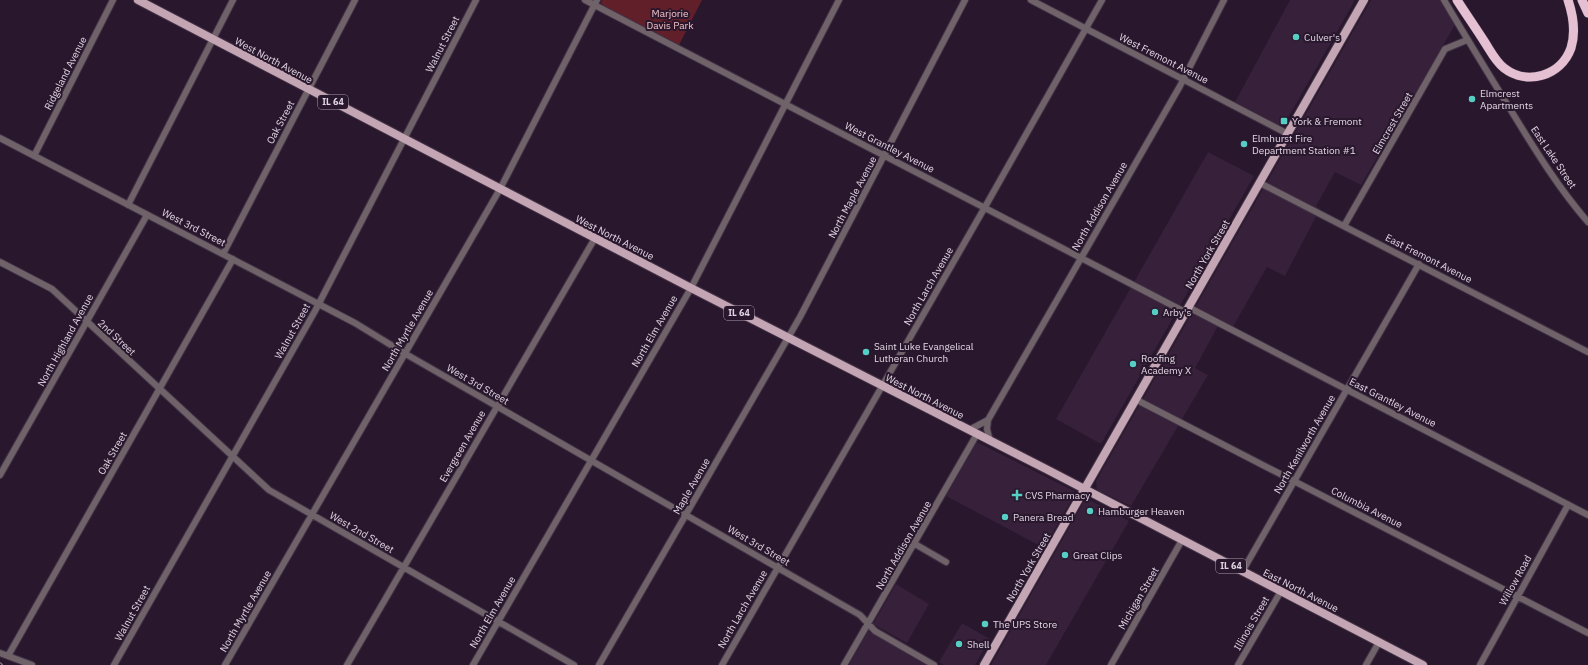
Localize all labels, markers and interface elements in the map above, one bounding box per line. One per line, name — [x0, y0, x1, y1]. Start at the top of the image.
park label: Marjorie Davis Park — [647, 7, 694, 32]
street label: Walnut Street — [423, 13, 462, 75]
street label: West Fremont Avenue — [1117, 30, 1211, 87]
place label: Culver's — [1304, 31, 1340, 44]
marker: Culver's — [1291, 32, 1301, 42]
street label: Ridgeland Avenue — [41, 34, 90, 112]
street label: West North Avenue — [233, 34, 315, 87]
place label: Elmcrest Apartments — [1480, 87, 1533, 112]
street label: Elmcrest Street — [1369, 89, 1416, 157]
marker: Elmcrest Apartments — [1467, 94, 1477, 104]
road number: IL 64 — [318, 95, 348, 109]
street label: Oak Street — [264, 98, 298, 146]
place label: York & Fremont — [1292, 115, 1362, 128]
marker: York & Fremont — [1279, 116, 1289, 126]
street label: West Grantley Avenue — [843, 119, 937, 176]
street label: East Lake Street — [1528, 124, 1580, 191]
place label: Elmhurst Fire Department Station #1 — [1252, 132, 1356, 157]
marker: Elmhurst Fire Department Station #1 — [1239, 139, 1249, 149]
street label: North Maple Avenue — [825, 153, 880, 241]
street label: North Addison Avenue — [1069, 159, 1130, 253]
street label: West 3rd Street — [160, 206, 228, 249]
street label: West North Avenue — [573, 212, 657, 263]
street label: North York Street — [1182, 217, 1233, 291]
street label: East Fremont Avenue — [1383, 231, 1475, 286]
street label: North Larch Avenue — [901, 244, 956, 328]
street label: North Myrtle Avenue — [379, 287, 436, 373]
street label: North Highland Avenue — [35, 291, 97, 389]
street label: North Elm Avenue — [629, 293, 681, 370]
street label: Walnut Street — [272, 301, 313, 361]
road number: IL 64 — [724, 306, 754, 320]
place label: Arby's — [1163, 306, 1191, 319]
marker: Arby's — [1150, 307, 1160, 317]
street label: 2nd Street — [95, 316, 139, 359]
place label: Saint Luke Evangelical Lutheran Church — [874, 340, 974, 365]
marker: Saint Luke Evangelical Lutheran Church — [861, 347, 871, 357]
place label: Roofing Academy X — [1141, 352, 1191, 377]
marker: Roofing Academy X — [1128, 359, 1138, 369]
street label: West 3rd Street — [444, 361, 512, 408]
street label: West North Avenue — [883, 371, 967, 422]
street label: East Grantley Avenue — [1347, 375, 1439, 430]
street label: North Kenilworth Avenue — [1271, 392, 1338, 496]
street label: Evergreen Avenue — [437, 408, 489, 485]
street label: Oak Street — [95, 429, 130, 477]
street label: Maple Avenue — [670, 455, 713, 517]
street label: Columbia Avenue — [1329, 484, 1405, 531]
place label: CVS Pharmacy — [1025, 489, 1090, 502]
marker: CVS Pharmacy — [1012, 490, 1022, 500]
street label: North Addison Avenue — [873, 498, 934, 592]
place label: Hamburger Heaven — [1098, 505, 1185, 518]
marker: Hamburger Heaven — [1085, 506, 1095, 516]
street label: West 2nd Street — [327, 509, 397, 556]
place label: Panera Bread — [1013, 511, 1074, 524]
marker: Panera Bread — [1000, 512, 1010, 522]
street label: West 3rd Street — [725, 522, 793, 569]
street label: North York Street — [1003, 530, 1054, 604]
place label: Great Clips — [1073, 549, 1123, 562]
marker: Great Clips — [1060, 550, 1070, 560]
street label: Willow Road — [1496, 553, 1535, 608]
road number: IL 64 — [1216, 559, 1246, 573]
street label: Michigan Street — [1115, 564, 1162, 632]
street label: East North Avenue — [1261, 566, 1341, 615]
street label: North Larch Avenue — [715, 567, 770, 651]
street label: North Myrtle Avenue — [217, 568, 274, 654]
street label: North Elm Avenue — [467, 574, 519, 651]
street label: Walnut Street — [112, 583, 153, 643]
street label: Illinois Street — [1231, 593, 1272, 653]
place label: The UPS Store — [993, 618, 1058, 631]
marker: The UPS Store — [980, 619, 990, 629]
place label: Shell — [967, 638, 990, 651]
marker: Shell — [954, 639, 964, 649]

